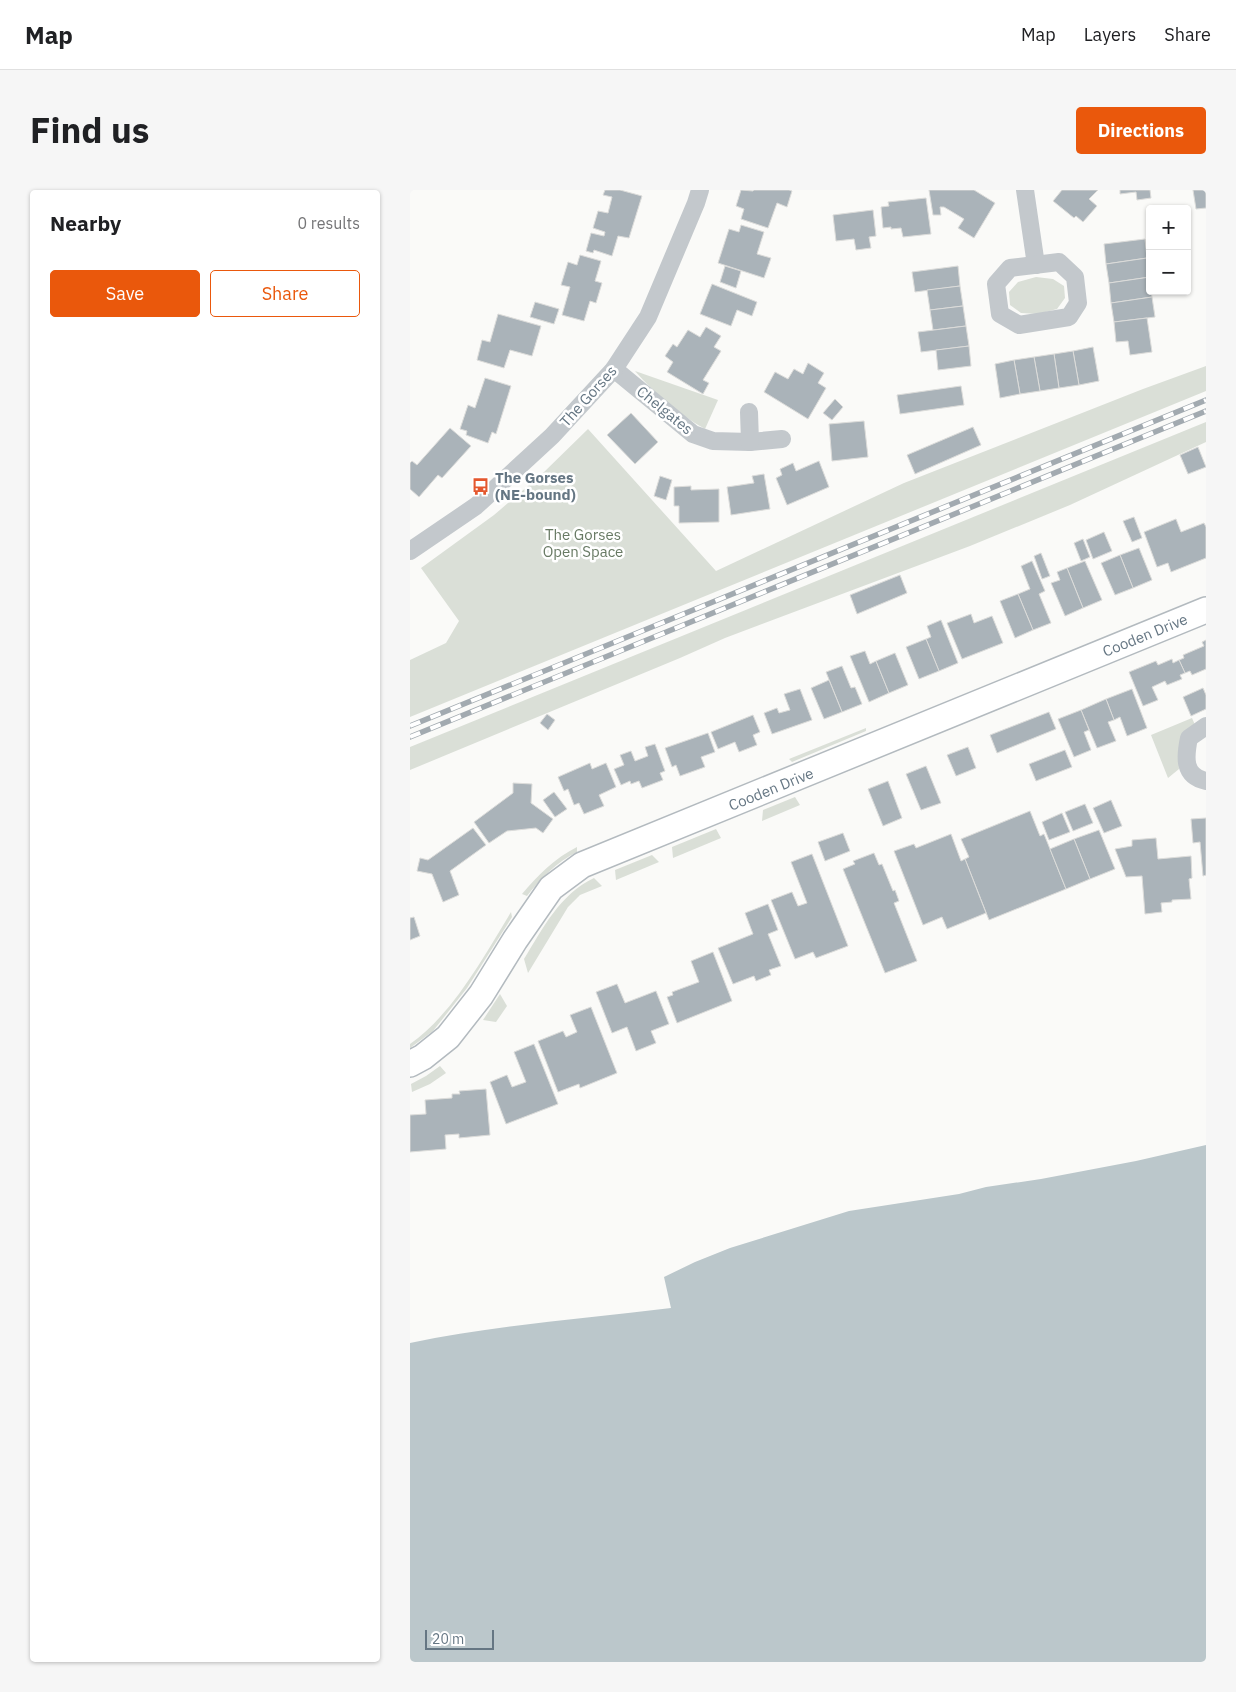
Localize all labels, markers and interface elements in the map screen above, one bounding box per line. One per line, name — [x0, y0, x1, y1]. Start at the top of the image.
text: Map — [25, 19, 73, 51]
text: Map — [1021, 23, 1056, 46]
text: Layers — [1084, 23, 1136, 46]
text: Share — [1164, 23, 1211, 46]
text: Find us — [30, 107, 149, 153]
button: Directions — [1076, 107, 1206, 154]
map controls — [1146, 205, 1191, 295]
button: + — [1146, 205, 1191, 250]
text: Nearby — [50, 209, 121, 237]
text: 0 results — [297, 213, 360, 233]
button: − — [1146, 250, 1191, 295]
button: Save — [50, 270, 200, 317]
button: Share — [210, 270, 360, 317]
street label: The Gorses — [555, 361, 621, 431]
street label: Chelgates — [633, 382, 697, 438]
place label: The Gorses (NE-bound) — [495, 468, 576, 504]
bus stop icon: The Gorses (NE-bound) — [471, 476, 491, 496]
park label: The Gorses Open Space — [543, 525, 623, 561]
street label: Cooden Drive — [1100, 609, 1190, 661]
street label: Cooden Drive — [726, 763, 816, 815]
scale bar — [425, 1627, 494, 1650]
text: 20 m — [432, 1630, 464, 1648]

